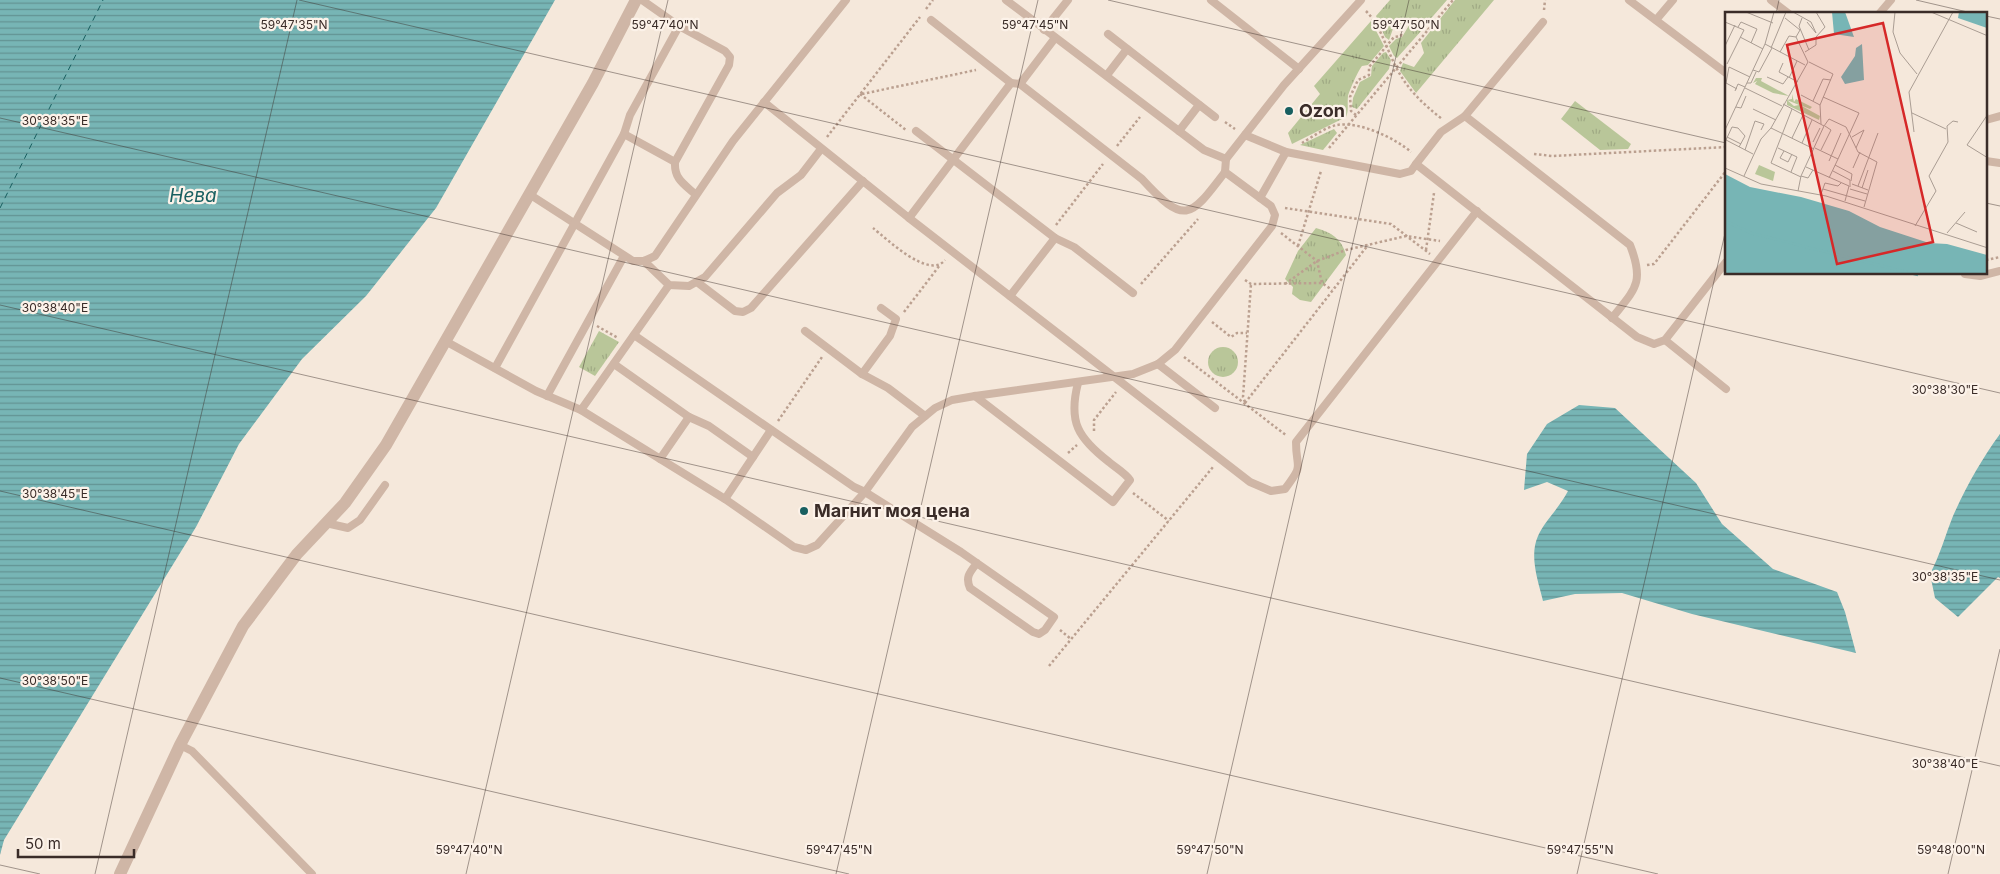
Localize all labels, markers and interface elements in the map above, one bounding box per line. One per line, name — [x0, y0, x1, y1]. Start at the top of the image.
inset map — [1725, 12, 1988, 275]
text: 59°47'35"N — [260, 17, 328, 32]
text: 59°47'40"N — [631, 17, 699, 32]
text: 59°47'45"N — [1002, 17, 1068, 32]
text: 59°47'50"N — [1372, 17, 1440, 32]
place label: Ozon — [1299, 100, 1345, 121]
marker: Ozon — [1283, 105, 1295, 117]
text: 30°38'35"E — [22, 113, 88, 128]
water label: Нева — [169, 184, 217, 207]
text: 30°38'40"E — [22, 300, 88, 315]
text: 30°38'30"E — [1912, 382, 1978, 397]
text: 30°38'45"E — [22, 486, 88, 501]
place label: Магнит моя цена — [814, 500, 970, 521]
marker: Магнит моя цена — [798, 505, 810, 517]
text: 30°38'35"E — [1912, 569, 1978, 584]
text: 30°38'50"E — [22, 673, 88, 688]
text: 30°38'40"E — [1912, 756, 1978, 771]
scale bar — [18, 826, 134, 858]
text: 50 m — [25, 834, 61, 853]
text: 59°47'40"N — [435, 842, 503, 857]
text: 59°47'45"N — [806, 842, 872, 857]
text: 59°47'50"N — [1176, 842, 1244, 857]
text: 59°47'55"N — [1546, 842, 1614, 857]
text: 59°48'00"N — [1917, 842, 1985, 857]

